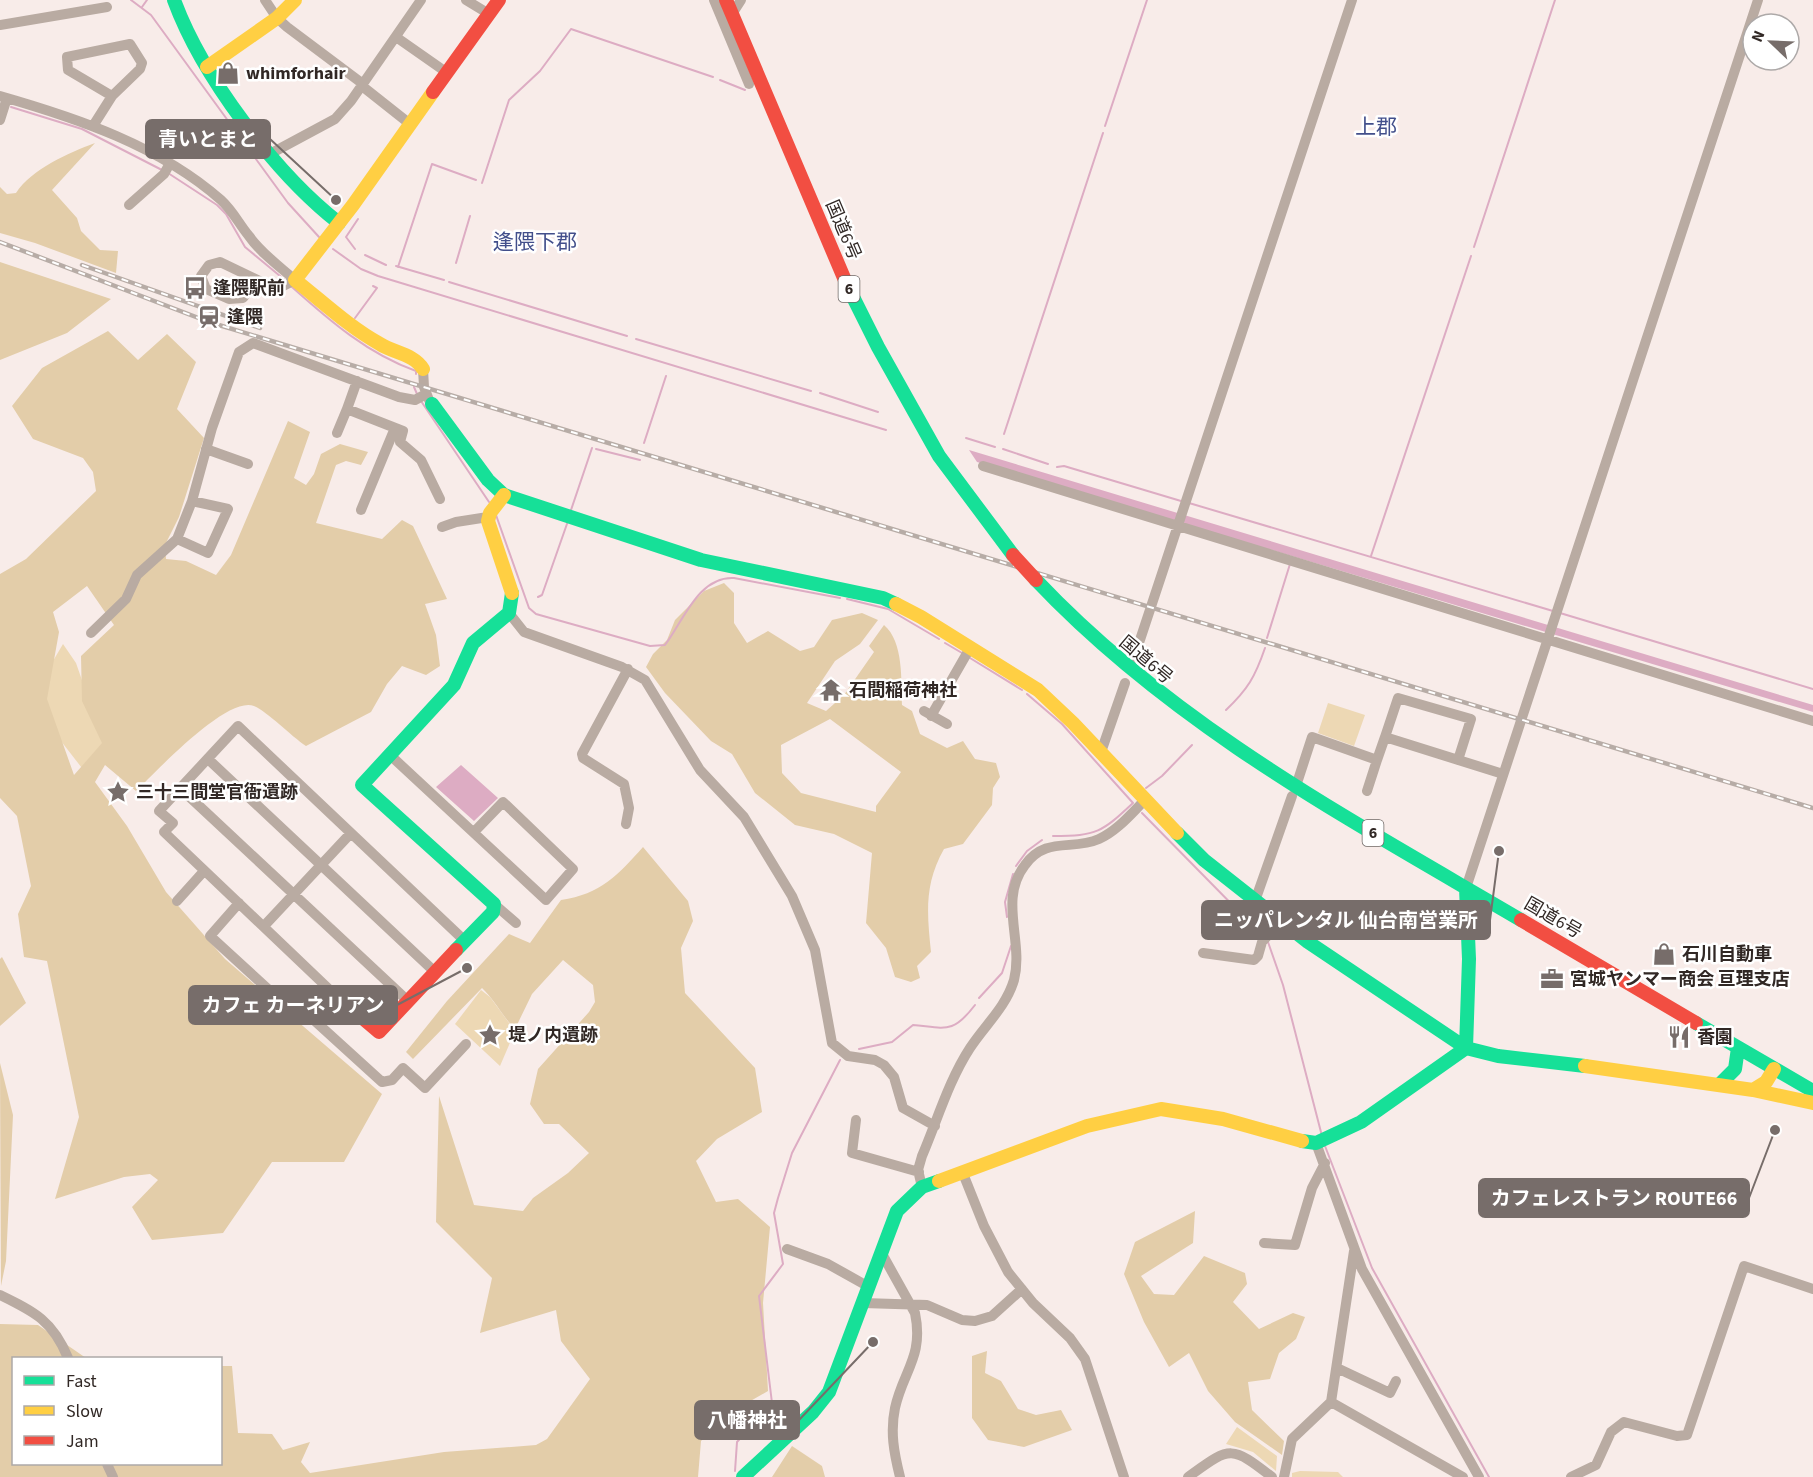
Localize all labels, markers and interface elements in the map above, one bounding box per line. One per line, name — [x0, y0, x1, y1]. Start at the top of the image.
north arrow — [1741, 12, 1801, 72]
text: N — [1746, 27, 1770, 46]
shop icon: whimforhair — [215, 60, 241, 86]
place label: whimforhair — [246, 61, 346, 86]
district label: 上郡 — [1355, 112, 1397, 142]
callout: 青いとまと — [146, 120, 270, 158]
text: 青いとまと — [158, 126, 258, 154]
street label: 国道6号 — [819, 196, 867, 264]
district label: 逢隈下郡 — [493, 227, 577, 257]
bus stop icon: 逢隈駅前 — [182, 275, 208, 301]
place label: 逢隈駅前 — [213, 276, 285, 301]
road number: 6 — [838, 276, 860, 302]
station icon: 逢隈 — [196, 304, 222, 330]
place label: 逢隈 — [227, 305, 263, 330]
street label: 国道6号 — [1114, 630, 1178, 690]
temple icon: 石間稲荷神社 — [818, 677, 844, 703]
place label: 石間稲荷神社 — [849, 678, 957, 703]
place icon: 三十三間堂官衙遺跡 — [105, 779, 131, 805]
place label: 三十三間堂官衙遺跡 — [136, 780, 298, 805]
road number: 6 — [1362, 820, 1384, 846]
street label: 国道6号 — [1519, 891, 1587, 945]
callout: ニッパレンタル 仙台南営業所 — [1202, 901, 1490, 939]
text: ニッパレンタル 仙台南営業所 — [1214, 907, 1478, 935]
shop icon: 石川自動車 — [1651, 941, 1677, 967]
place label: 石川自動車 — [1682, 942, 1772, 967]
office icon: 宮城ヤンマー商会 亘理支店 — [1539, 966, 1565, 992]
place label: 宮城ヤンマー商会 亘理支店 — [1570, 967, 1790, 992]
callout: カフェ カーネリアン — [189, 986, 397, 1024]
text: カフェ カーネリアン — [201, 992, 385, 1020]
place icon: 堤ノ内遺跡 — [477, 1022, 503, 1048]
place label: 堤ノ内遺跡 — [508, 1023, 598, 1048]
restaurant icon: 香園 — [1666, 1024, 1692, 1050]
place label: 香園 — [1697, 1025, 1733, 1050]
callout: カフェレストラン ROUTE66 — [1479, 1179, 1749, 1217]
text: カフェレストラン ROUTE66 — [1491, 1185, 1737, 1213]
legend — [12, 1357, 222, 1465]
text: Fast — [66, 1369, 97, 1394]
text: Slow — [66, 1399, 103, 1424]
callout: 八幡神社 — [695, 1401, 799, 1439]
text: 八幡神社 — [707, 1407, 787, 1435]
text: Jam — [66, 1429, 99, 1454]

